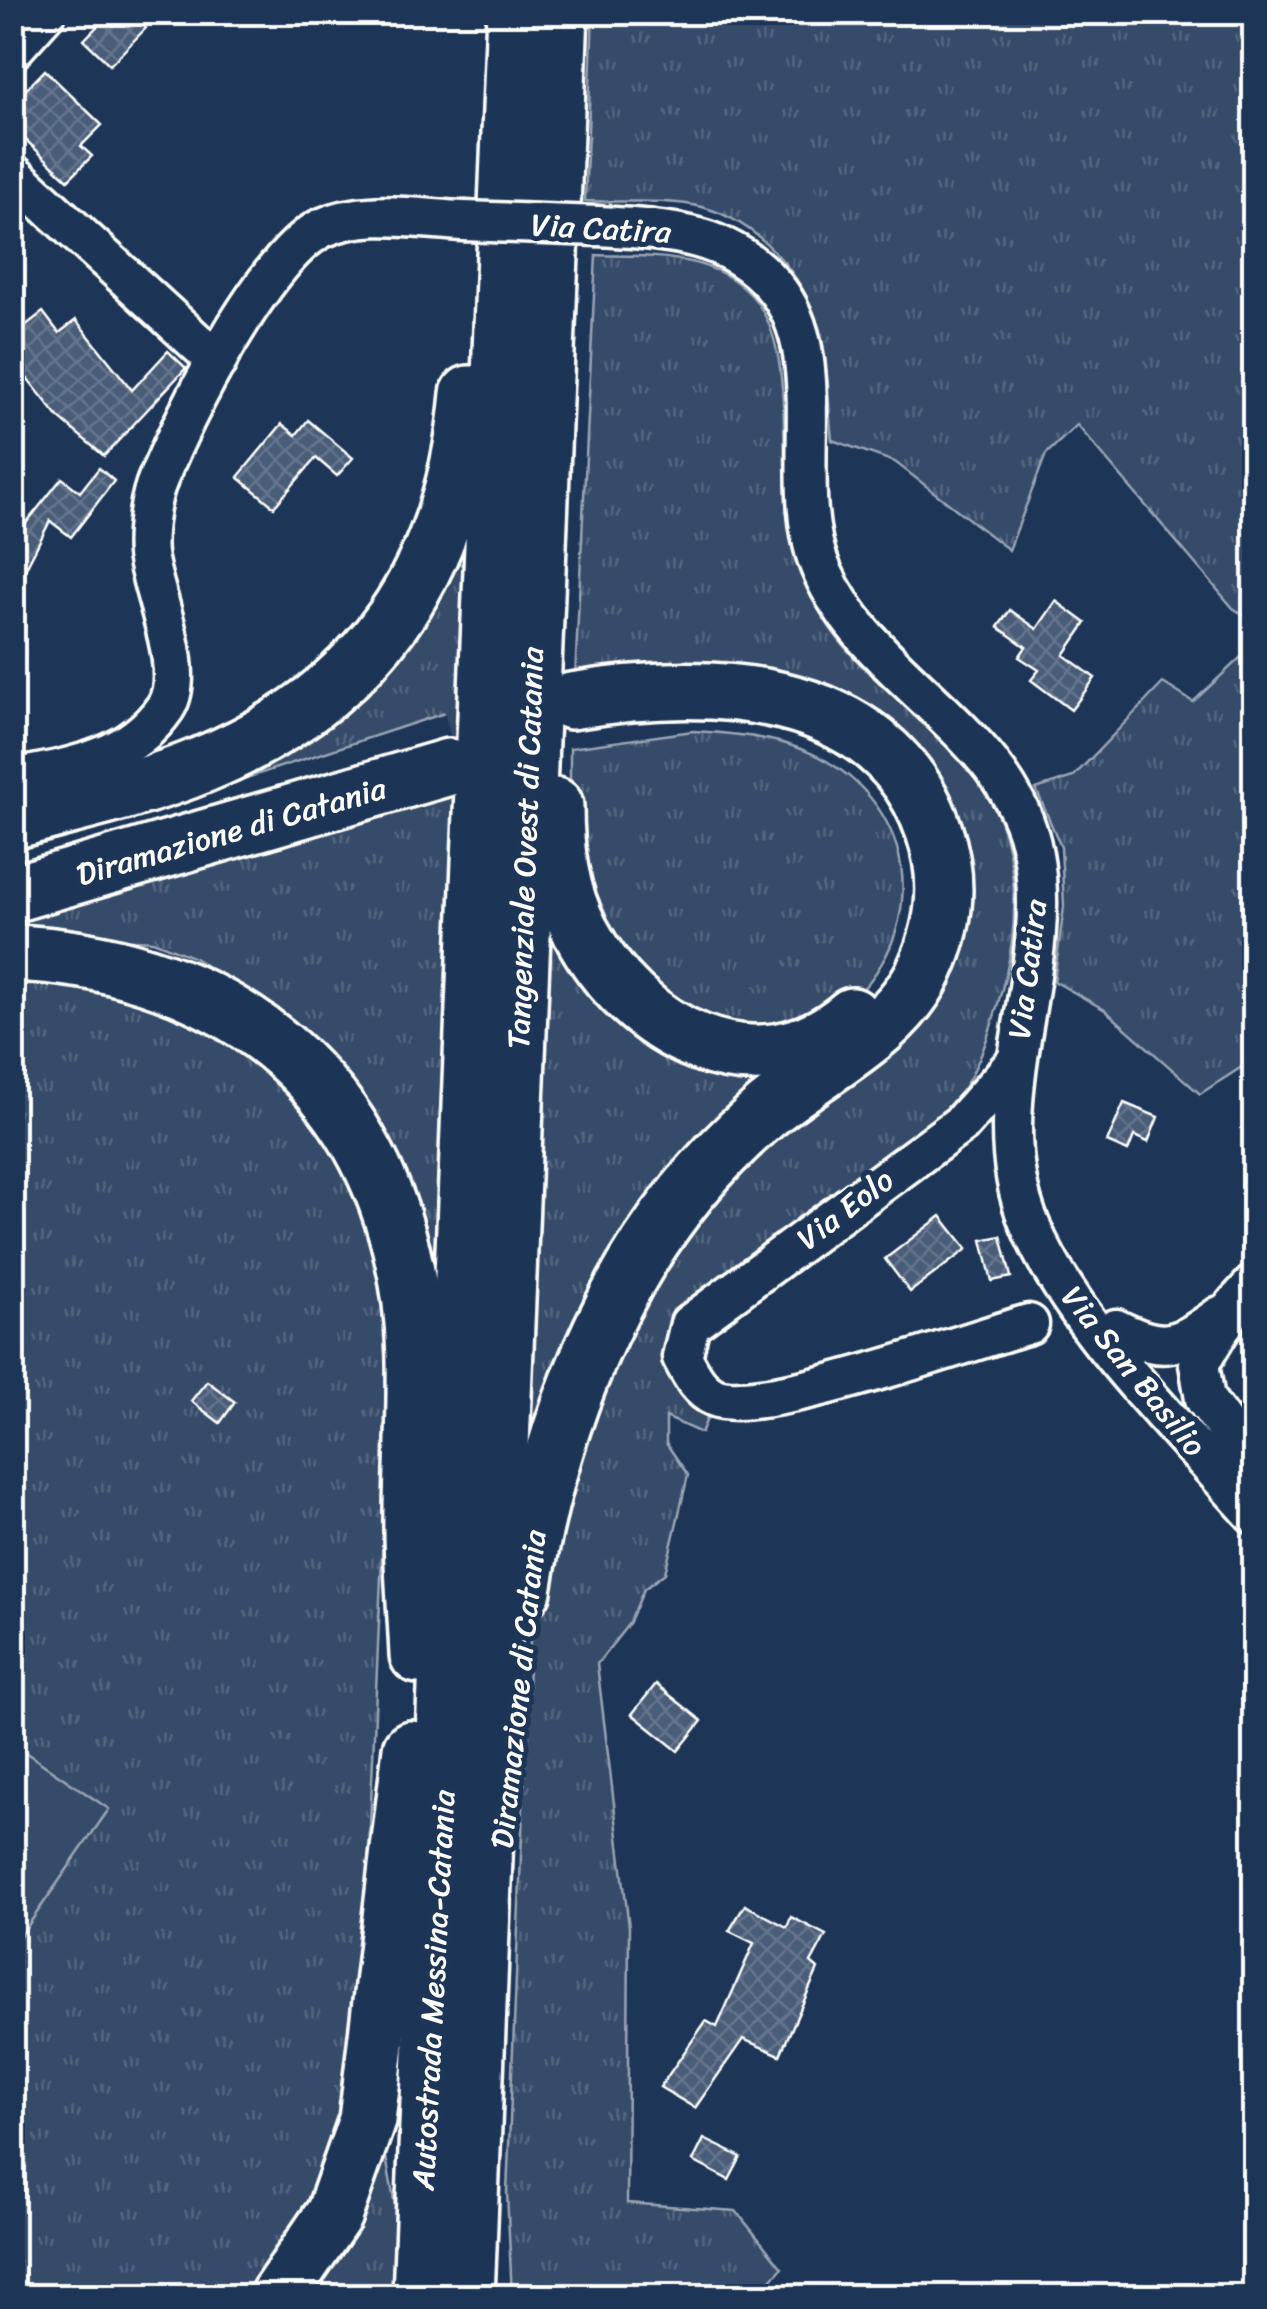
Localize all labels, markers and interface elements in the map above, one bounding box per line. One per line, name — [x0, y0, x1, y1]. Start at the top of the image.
street label: Via Catira — [529, 196, 673, 261]
street label: Tangenziale Ovest di Catania — [490, 645, 561, 1050]
street label: Diramazione di Catania — [69, 760, 394, 903]
street label: Via Catira — [991, 895, 1064, 1042]
street label: Via Eolo — [784, 1153, 907, 1266]
street label: Via San Basilio — [1046, 1272, 1221, 1470]
street label: Diramazione di Catania — [473, 1526, 564, 1851]
street label: Autostrada Messina-Catania — [394, 1787, 473, 2193]

